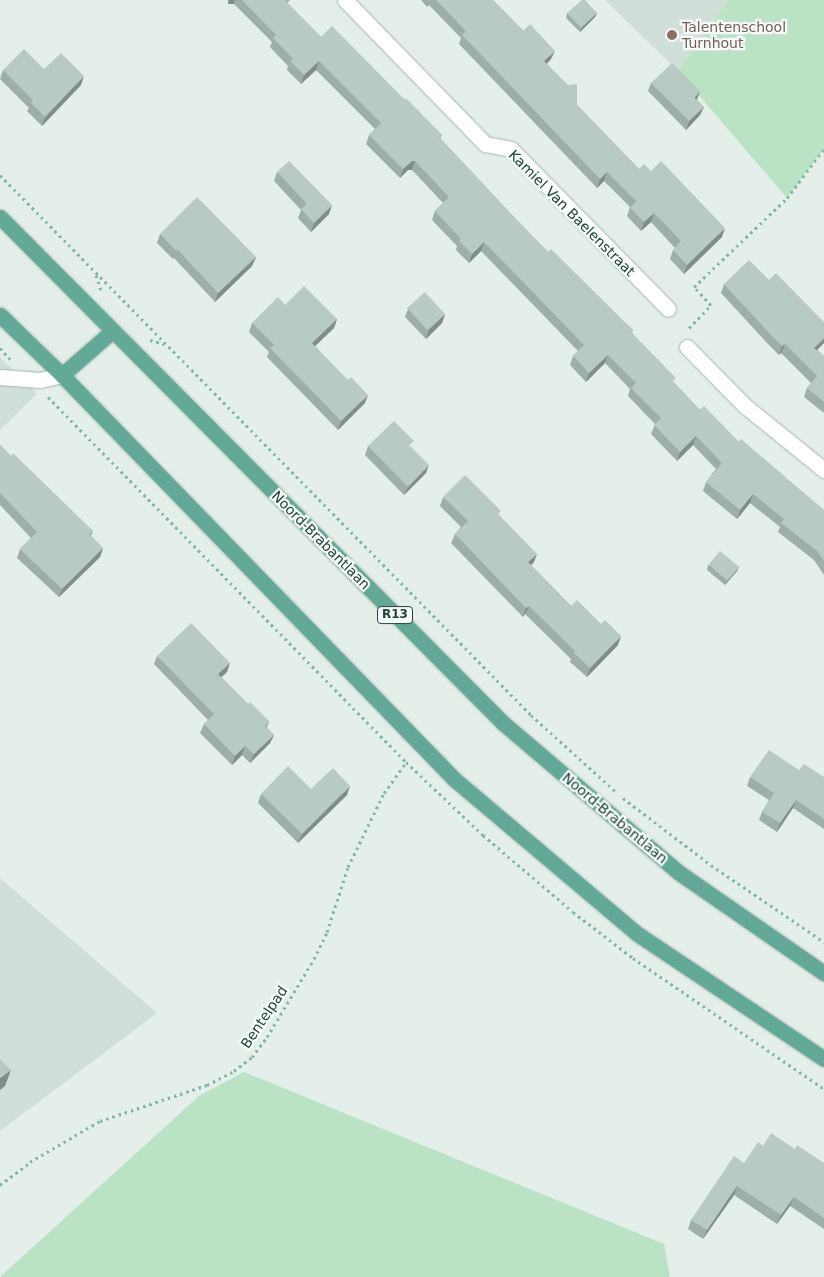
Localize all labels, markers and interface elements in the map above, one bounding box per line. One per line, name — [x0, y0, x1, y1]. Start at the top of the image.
place label: Talentenschool Turnhout — [682, 19, 786, 52]
marker: Talentenschool Turnhout — [666, 29, 678, 41]
street label: Kamiel Van Baelenstraat — [505, 146, 639, 280]
street label: Noord-Brabantlaan — [268, 487, 374, 593]
road number: R13 — [376, 606, 414, 624]
street label: Noord-Brabantlaan — [559, 769, 671, 867]
street label: Bentelpad — [237, 983, 291, 1051]

